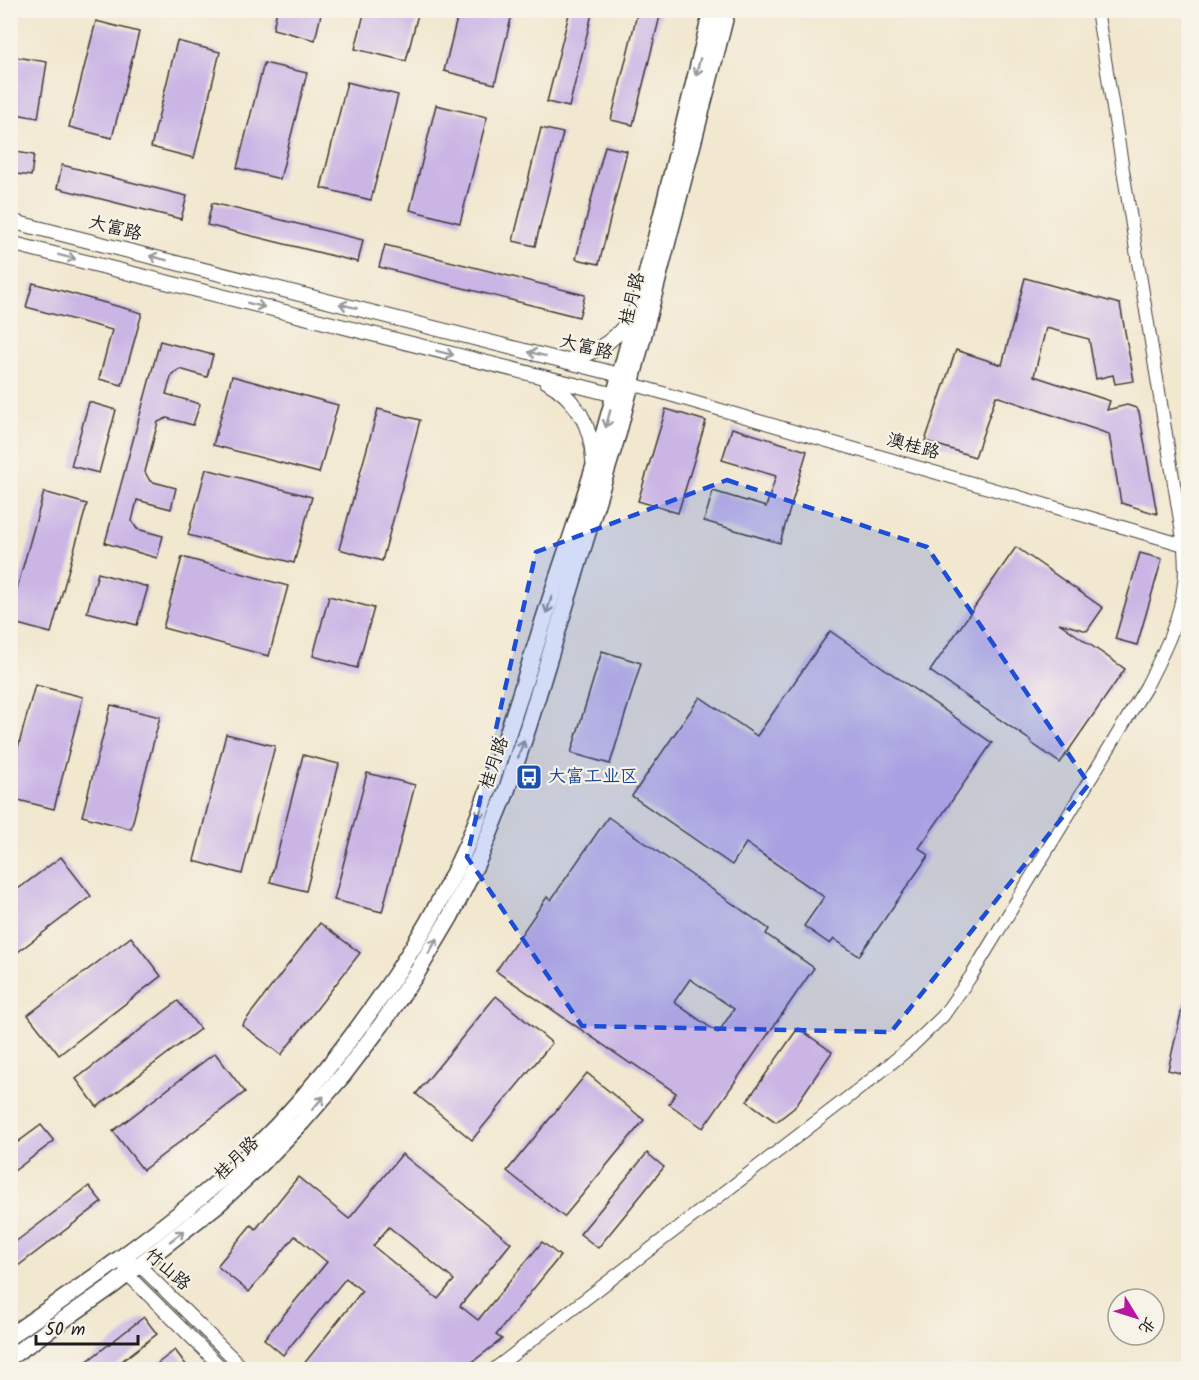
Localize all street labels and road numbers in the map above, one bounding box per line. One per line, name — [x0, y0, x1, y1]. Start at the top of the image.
street label: 大富路 — [85, 208, 145, 250]
street label: 桂月路 — [612, 269, 654, 329]
street label: 大富路 — [556, 327, 616, 369]
street label: 澳桂路 — [883, 426, 943, 468]
street label: 桂月路 — [472, 733, 518, 793]
street label: 桂月路 — [208, 1130, 266, 1188]
street label: 竹山路 — [137, 1241, 197, 1299]

